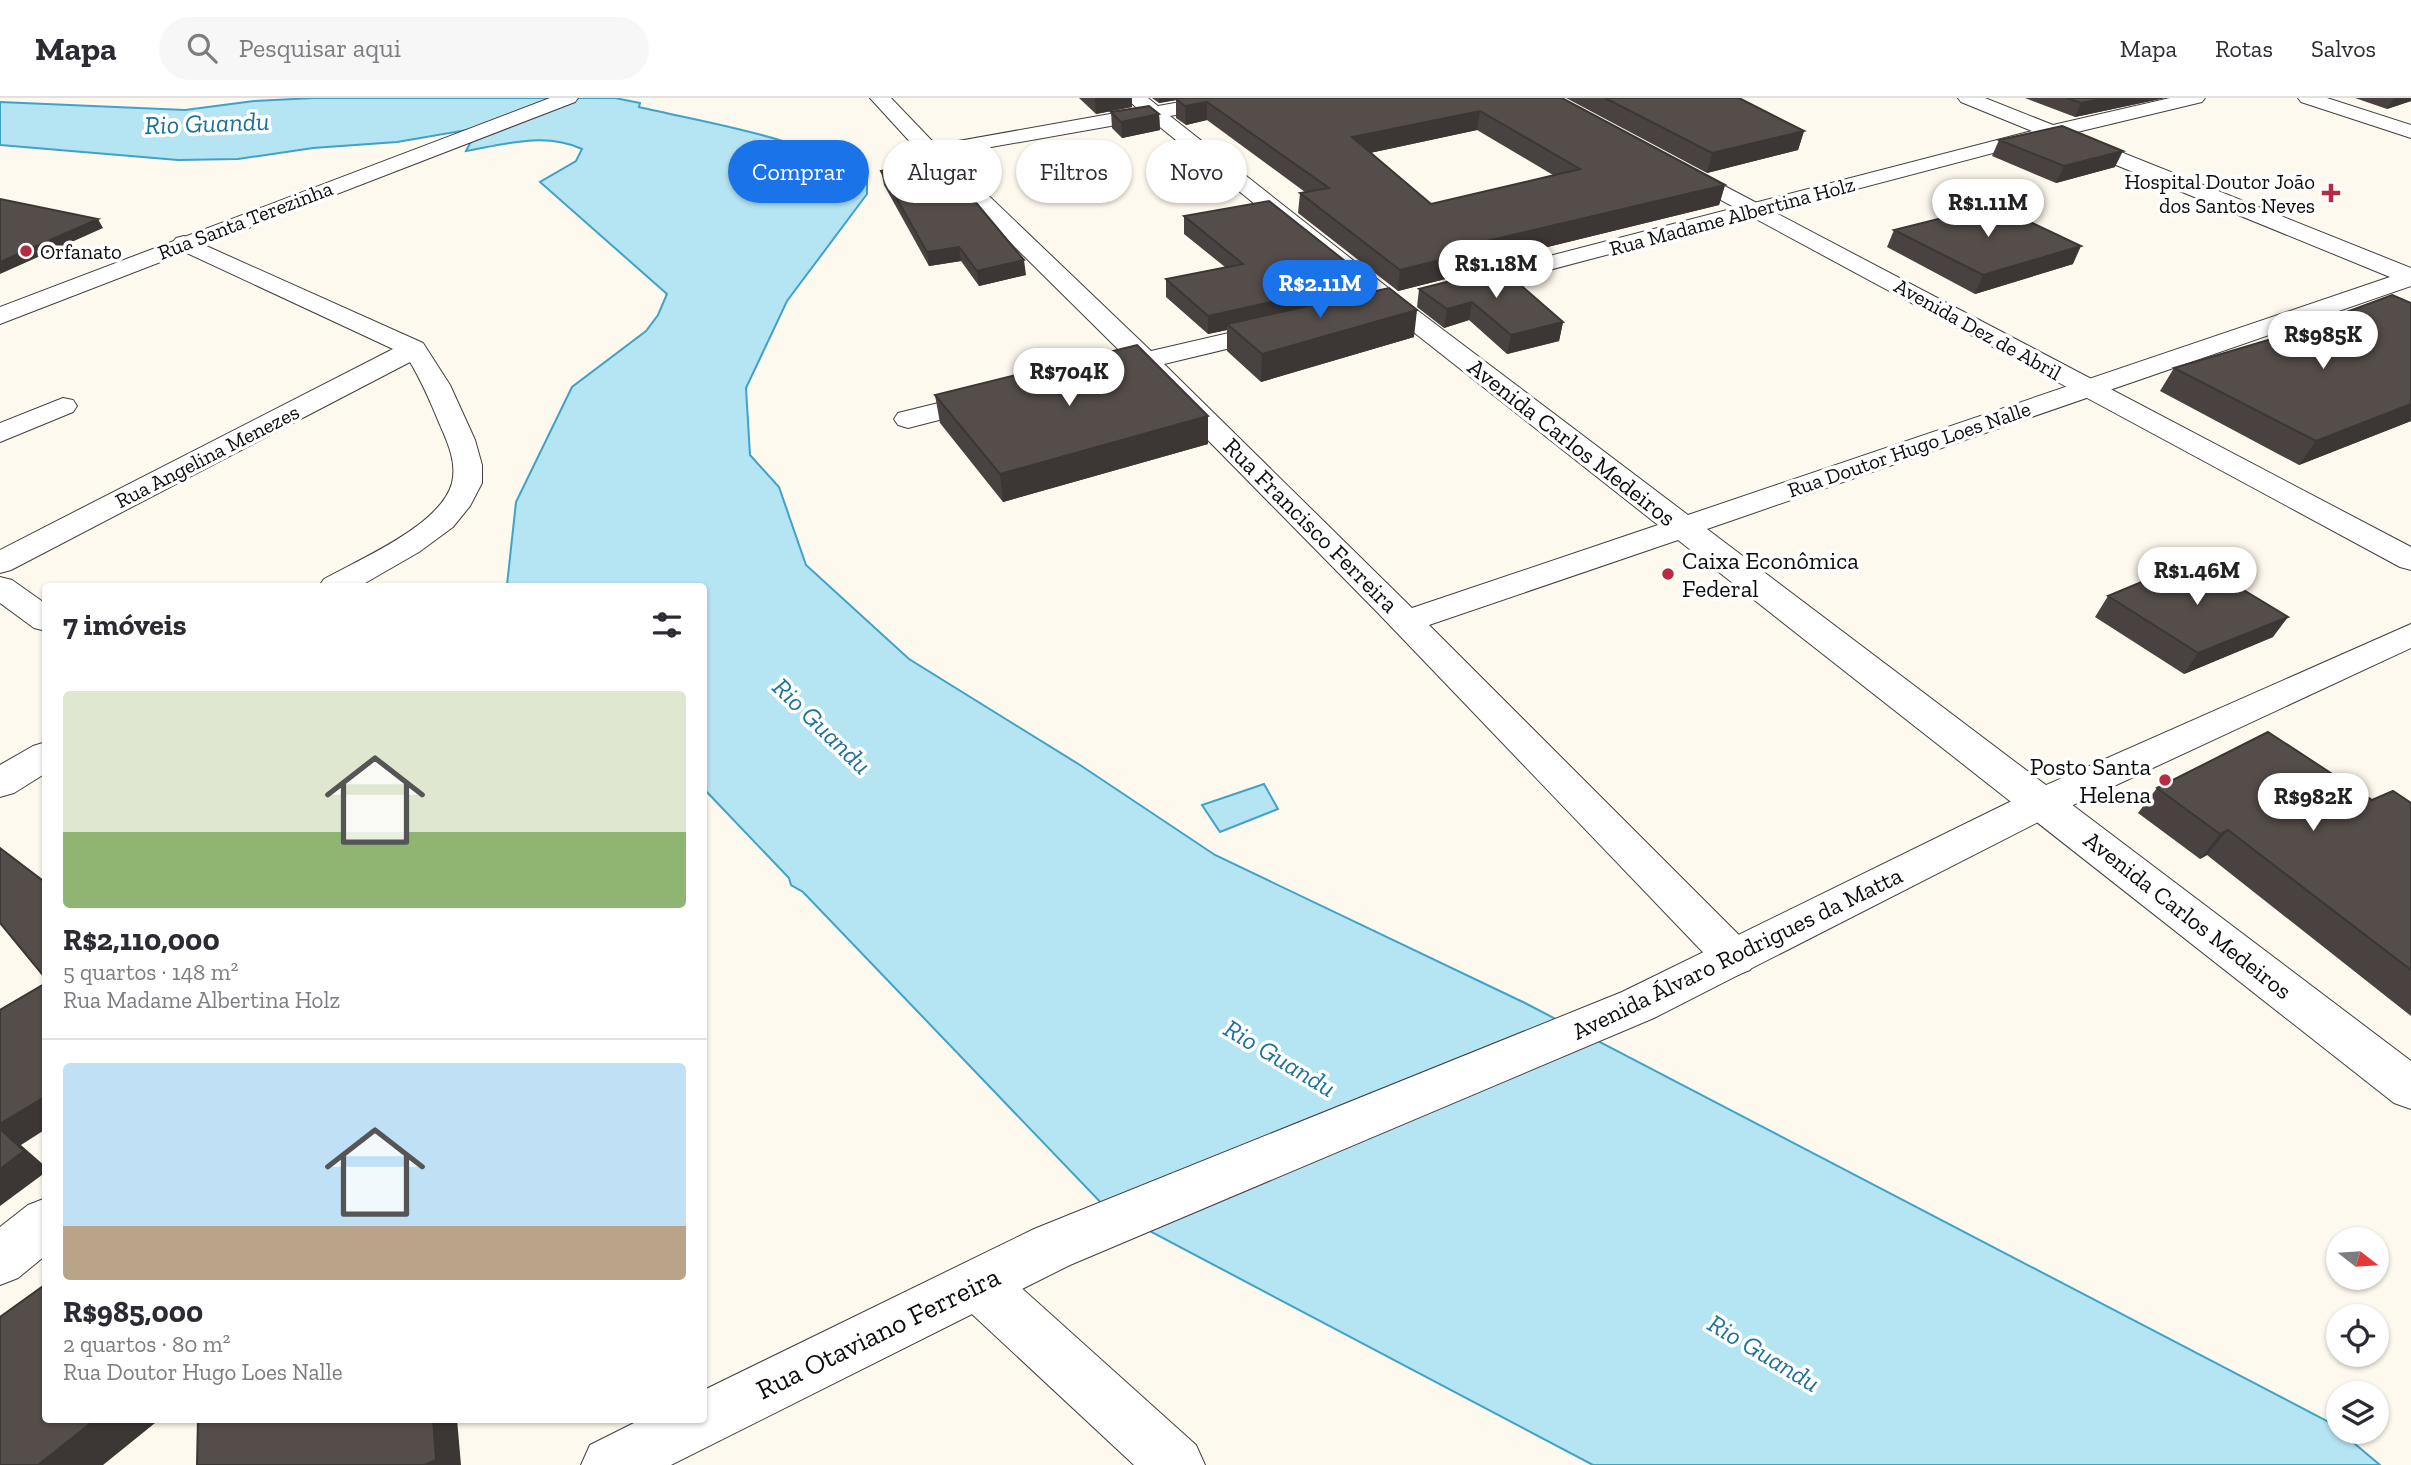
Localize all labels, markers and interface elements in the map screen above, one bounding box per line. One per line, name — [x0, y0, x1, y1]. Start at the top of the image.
search box — [159, 17, 649, 80]
text: Mapa — [35, 29, 117, 68]
icon: search — [183, 29, 221, 67]
text: Pesquisar aqui — [239, 32, 401, 64]
text: Mapa — [2120, 34, 2177, 63]
text: Rotas — [2215, 34, 2273, 63]
text: Salvos — [2311, 34, 2376, 63]
water label: Rio Guandu — [144, 105, 270, 141]
chip: Comprar — [728, 140, 869, 203]
chip: Alugar — [883, 140, 1002, 203]
chip: Filtros — [1016, 140, 1132, 203]
chip: Novo — [1146, 140, 1247, 203]
place label: Hospital Doutor João dos Santos Neves — [2124, 169, 2315, 218]
street label: Rua Madame Albertina Holz — [1607, 171, 1858, 261]
street label: Rua Santa Terezinha — [154, 175, 336, 265]
pin: R$1.11M — [1923, 180, 2053, 239]
marker: Hospital Doutor João dos Santos Neves — [2321, 183, 2341, 203]
text: R$1.11M — [1948, 188, 2028, 216]
place label: Orfanato — [40, 239, 122, 264]
pin: R$1.18M — [1431, 240, 1561, 300]
marker: Orfanato — [18, 243, 34, 259]
text: R$1.18M — [1455, 249, 1537, 277]
pin: R$2.11M — [1255, 260, 1385, 320]
text: R$2.11M — [1279, 269, 1361, 297]
street label: Avenida Dez de Abril — [1890, 273, 2066, 385]
pin: R$985K — [2266, 312, 2380, 371]
text: R$985K — [2284, 320, 2362, 348]
pin: R$704K — [1012, 348, 1126, 408]
street label: Avenida Carlos Medeiros — [1462, 352, 1682, 532]
text: R$704K — [1029, 357, 1109, 385]
street label: Rua Doutor Hugo Loes Nalle — [1784, 396, 2034, 502]
street label: Rua Angelina Menezes — [111, 399, 303, 513]
street label: Rua Francisco Ferreira — [1218, 432, 1405, 619]
place label: Caixa Econômica Federal — [1682, 546, 1859, 603]
pin: R$1.46M — [2132, 547, 2262, 607]
text: R$1.46M — [2154, 556, 2240, 584]
marker: Caixa Econômica Federal — [1660, 566, 1676, 582]
icon: filters — [648, 606, 686, 644]
text: 7 imóveis — [63, 607, 187, 643]
water label: Rio Guandu — [766, 671, 878, 781]
icon: home — [312, 737, 438, 863]
place label: Posto Santa Helena — [2030, 752, 2151, 809]
marker: Posto Santa Helena — [2157, 772, 2173, 788]
pin: R$982K — [2256, 774, 2370, 833]
text: R$982K — [2274, 782, 2352, 810]
street label: Avenida Carlos Medeiros — [2078, 825, 2298, 1005]
street label: Avenida Álvaro Rodrigues da Matta — [1567, 860, 1907, 1046]
text: R$2,110,000 — [63, 922, 220, 958]
text: 5 quartos · 148 m² — [63, 958, 239, 986]
text: Rua Madame Albertina Holz — [63, 986, 340, 1014]
water label: Rio Guandu — [1218, 1012, 1342, 1104]
icon: home — [312, 1109, 438, 1235]
north arrow — [2326, 1227, 2389, 1290]
map controls — [2326, 1227, 2389, 1444]
street label: Rua Otaviano Ferreira — [751, 1259, 1006, 1406]
text: R$985,000 — [63, 1294, 203, 1330]
button: locate — [2326, 1304, 2389, 1367]
water label: Rio Guandu — [1702, 1307, 1826, 1399]
text: 2 quartos · 80 m² — [63, 1330, 231, 1358]
text: Rua Doutor Hugo Loes Nalle — [63, 1358, 343, 1386]
button: layers — [2326, 1381, 2389, 1444]

